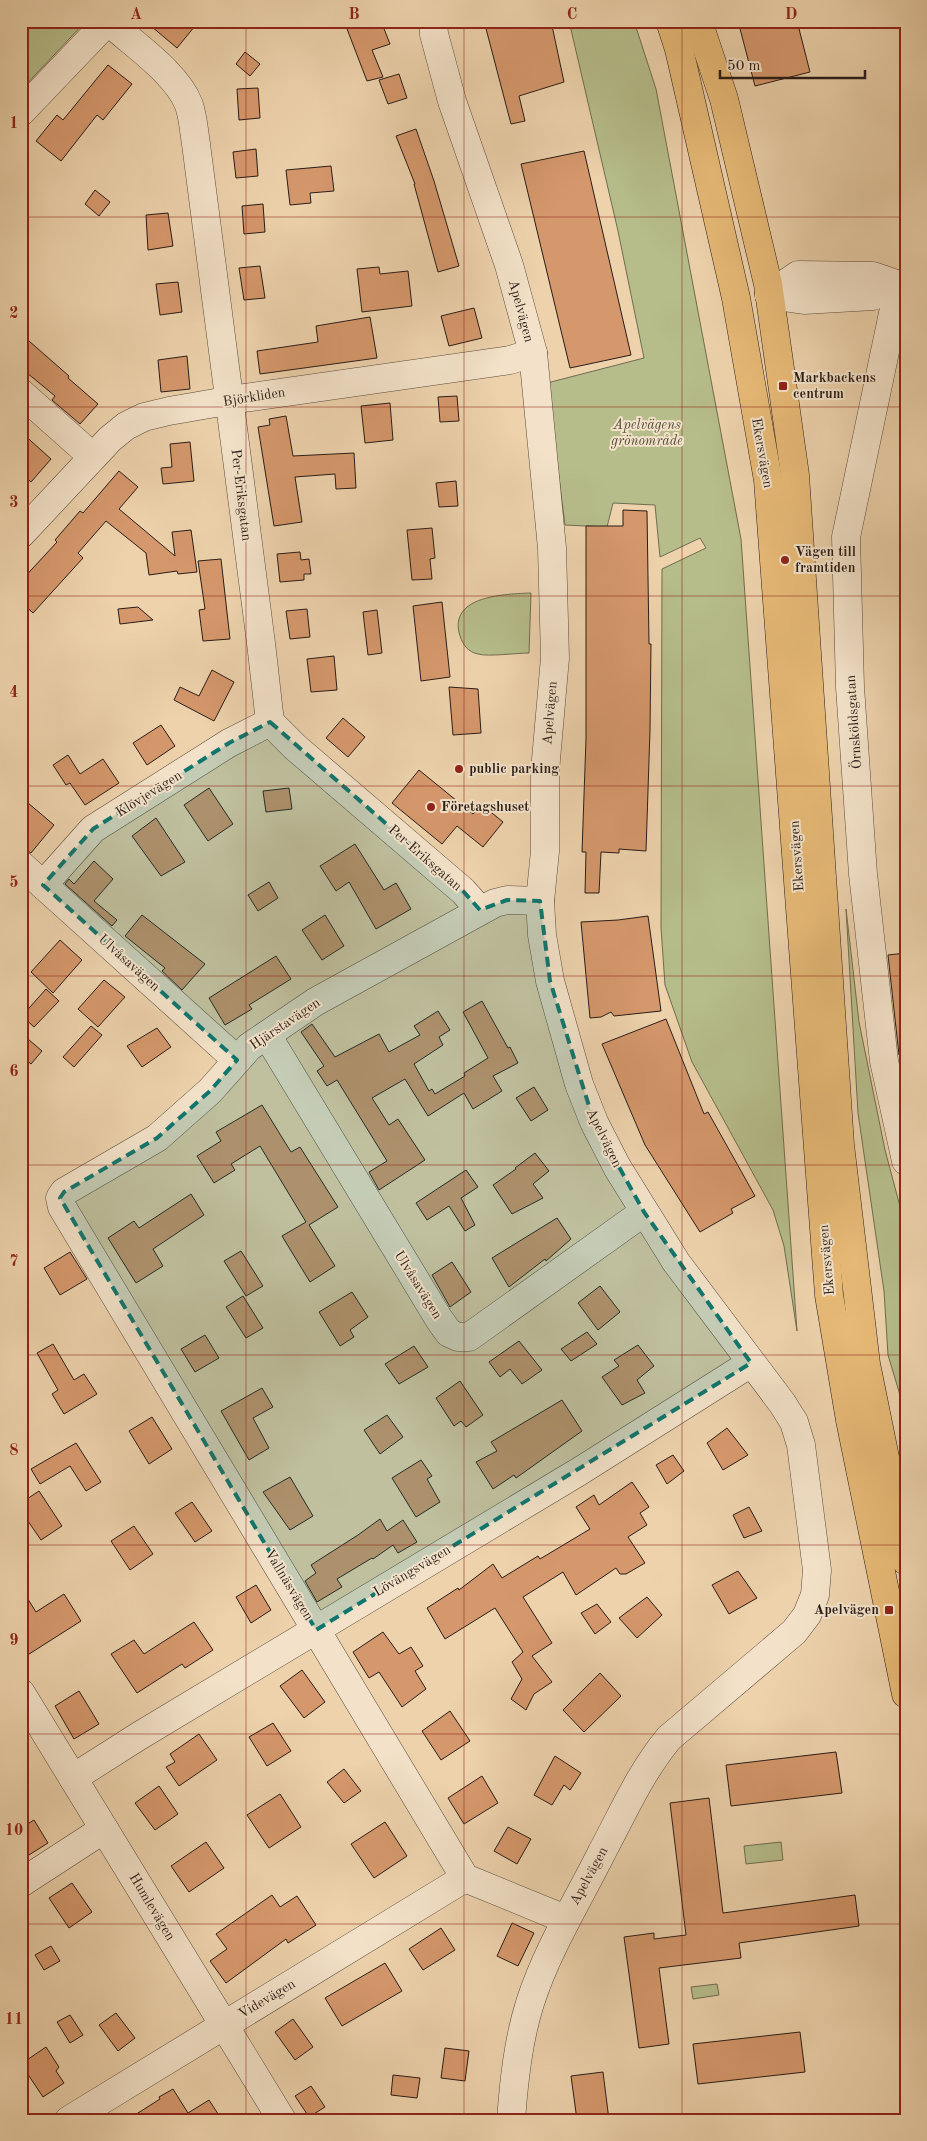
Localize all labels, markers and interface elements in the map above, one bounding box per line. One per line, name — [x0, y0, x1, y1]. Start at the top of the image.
text: A — [130, 7, 142, 23]
text: B — [348, 7, 360, 23]
text: C — [567, 7, 577, 23]
text: D — [785, 7, 797, 23]
scale bar — [720, 48, 864, 80]
text: 50 m — [727, 59, 761, 74]
text: 1 — [9, 116, 19, 132]
street label: Apelvägen — [506, 278, 536, 344]
text: 2 — [9, 306, 19, 322]
place label: Markbackens centrum — [793, 371, 876, 401]
marker: Markbackens centrum — [777, 380, 789, 392]
street label: Björkliden — [222, 385, 287, 409]
street label: Ekersvägen — [749, 417, 775, 490]
park label: Apelvägens grönområde — [610, 418, 683, 449]
street label: Per-Eriksgatan — [228, 448, 254, 542]
text: 3 — [9, 495, 19, 511]
place label: Vägen till framtiden — [795, 545, 856, 575]
marker: Vägen till framtiden — [779, 554, 791, 566]
street label: Örnsköldsgatan — [841, 674, 864, 770]
street label: Apelvägen — [540, 680, 560, 746]
text: 4 — [9, 685, 19, 701]
place label: public parking — [469, 762, 559, 776]
marker: public parking — [453, 763, 465, 775]
street label: Klövjevägen — [114, 768, 185, 820]
place label: Företagshuset — [441, 800, 529, 814]
marker: Företagshuset — [425, 801, 437, 813]
street label: Ekersvägen — [788, 820, 806, 892]
street label: Per-Eriksgatan — [385, 822, 465, 894]
text: 5 — [9, 875, 19, 891]
street label: Ulvåsavägen — [96, 932, 163, 994]
street label: Hjärstavägen — [247, 995, 323, 1053]
text: 6 — [9, 1064, 19, 1080]
street label: Apelvägen — [584, 1106, 625, 1170]
street label: Ekersvägen — [817, 1224, 837, 1296]
street label: Ulvåsavägen — [392, 1248, 445, 1322]
text: 7 — [9, 1254, 19, 1270]
text: 8 — [9, 1443, 19, 1459]
street label: Lövängsvägen — [371, 1542, 453, 1599]
street label: Vallnäsvägen — [262, 1547, 316, 1624]
place label: Apelvägen — [814, 1603, 879, 1617]
marker: Apelvägen — [883, 1604, 895, 1616]
text: 9 — [9, 1633, 19, 1649]
text: 10 — [5, 1823, 23, 1839]
street label: Apelvägen — [567, 1844, 611, 1907]
street label: Humlevägen — [126, 1871, 178, 1943]
street label: Videvägen — [236, 1976, 298, 2021]
text: 11 — [5, 2012, 23, 2028]

